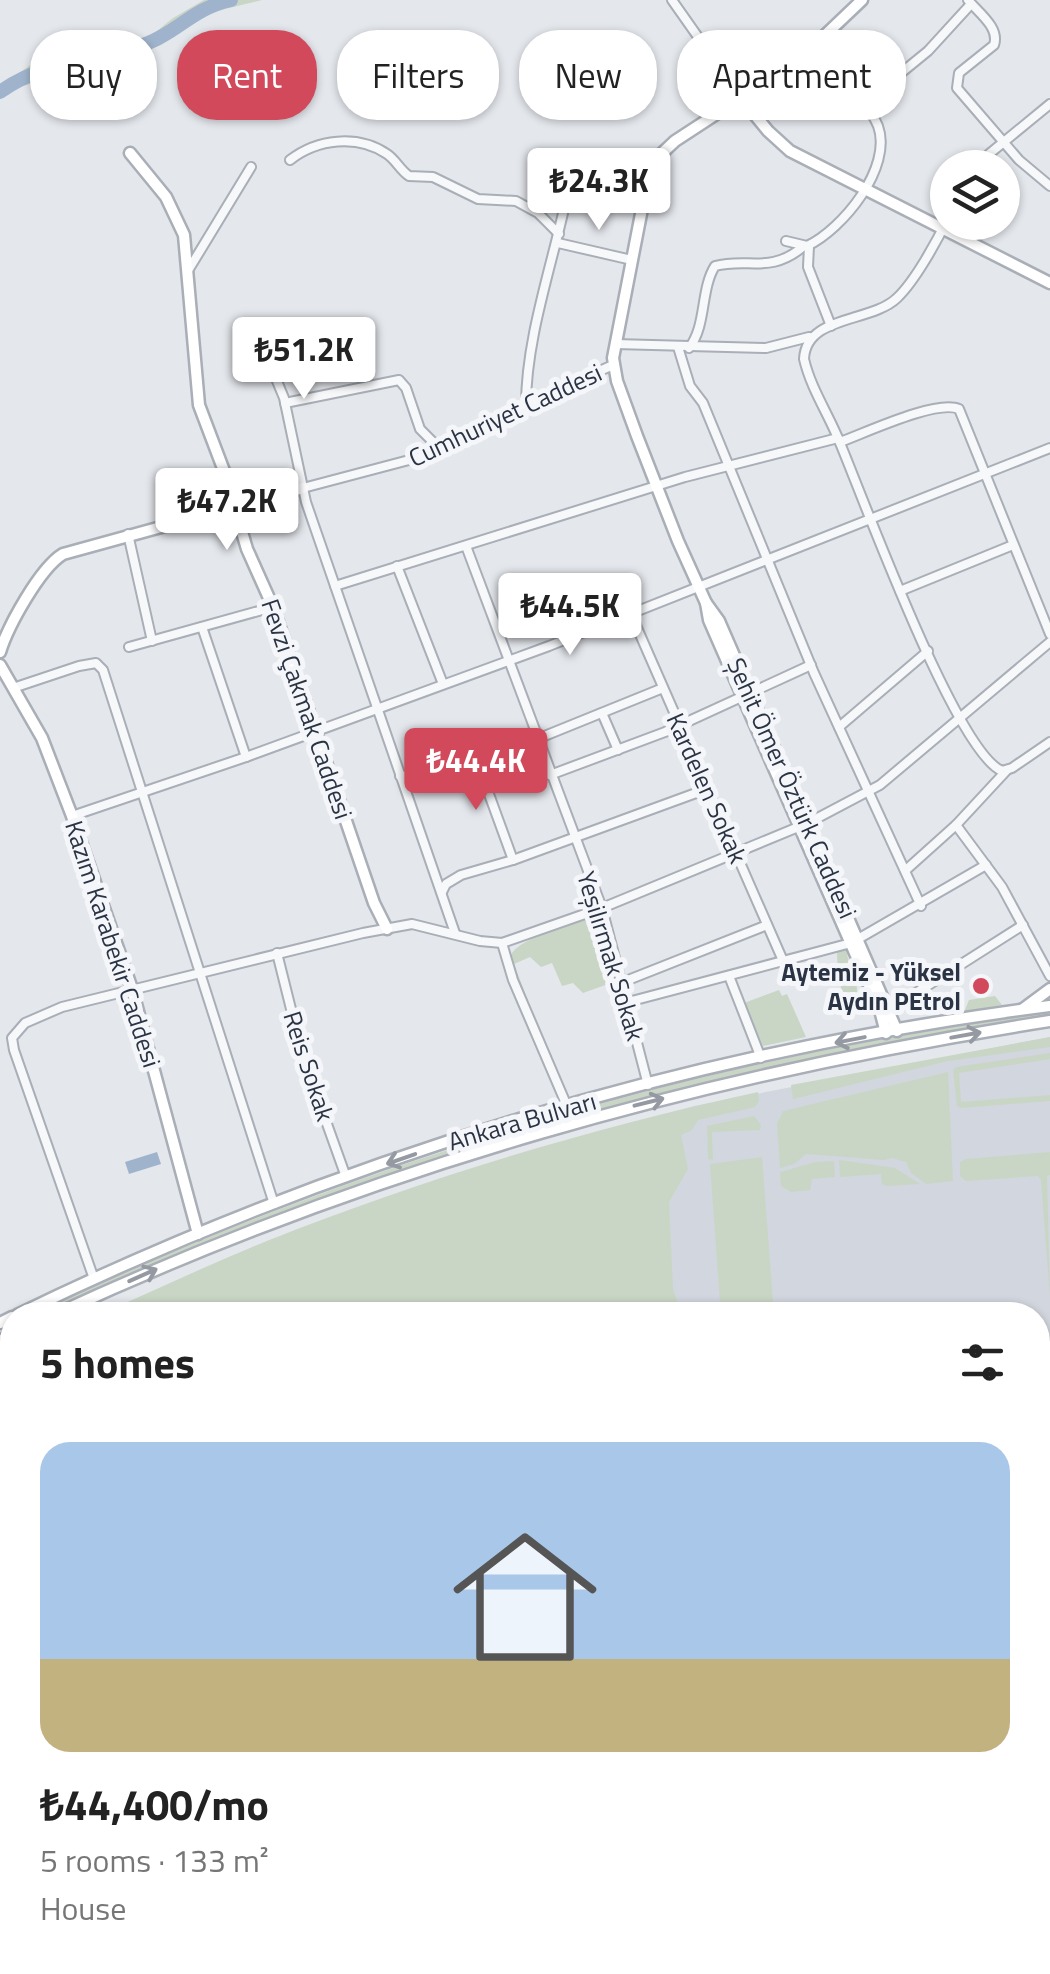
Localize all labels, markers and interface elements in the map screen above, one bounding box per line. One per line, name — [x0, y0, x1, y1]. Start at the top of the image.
chip: Buy — [30, 30, 157, 120]
chip: Rent — [177, 30, 317, 120]
chip: Filters — [337, 30, 499, 120]
chip: New — [519, 30, 657, 120]
chip: Apartment — [677, 30, 906, 120]
pin: ₺24.3K — [518, 148, 680, 233]
map controls — [930, 150, 1020, 240]
button: layers — [930, 150, 1020, 240]
text: ₺24.3K — [549, 156, 649, 204]
pin: ₺51.2K — [223, 317, 385, 402]
text: ₺51.2K — [254, 325, 354, 373]
street label: Cumhuriyet Caddesi — [402, 354, 608, 476]
pin: ₺47.2K — [146, 468, 308, 553]
text: ₺47.2K — [177, 476, 277, 524]
pin: ₺44.5K — [489, 573, 651, 658]
text: ₺44.5K — [520, 581, 620, 629]
street label: Fevzi Çakmak Caddesi — [251, 594, 363, 824]
street label: Şehit Ömer Öztürk Caddesi — [717, 652, 867, 924]
street label: Kardelen Sokak — [657, 707, 757, 869]
pin: ₺44.4K — [395, 728, 557, 813]
text: ₺44.4K — [426, 736, 526, 784]
street label: Kazım Karabekir Caddesi — [55, 816, 171, 1072]
street label: Yeşilırmak Sokak — [567, 867, 655, 1045]
place label: Aytemiz - Yüksel Aydın PEtrol — [781, 953, 961, 1020]
marker: Aytemiz - Yüksel Aydın PEtrol — [970, 975, 992, 997]
street label: Reis Sokak — [273, 1006, 345, 1126]
one-way arrow — [950, 1025, 982, 1044]
one-way arrow — [835, 1031, 867, 1050]
street label: Ankara Bulvarı — [444, 1082, 600, 1160]
one-way arrow — [632, 1092, 664, 1110]
one-way arrow — [386, 1151, 418, 1169]
one-way arrow — [127, 1265, 158, 1283]
text: 5 homes — [40, 1330, 195, 1394]
icon: filters — [955, 1335, 1010, 1390]
icon: home — [435, 1507, 615, 1687]
text: ₺44,400/mo — [40, 1772, 269, 1836]
text: 5 rooms · 133 m² — [40, 1836, 269, 1884]
text: House — [40, 1884, 126, 1932]

